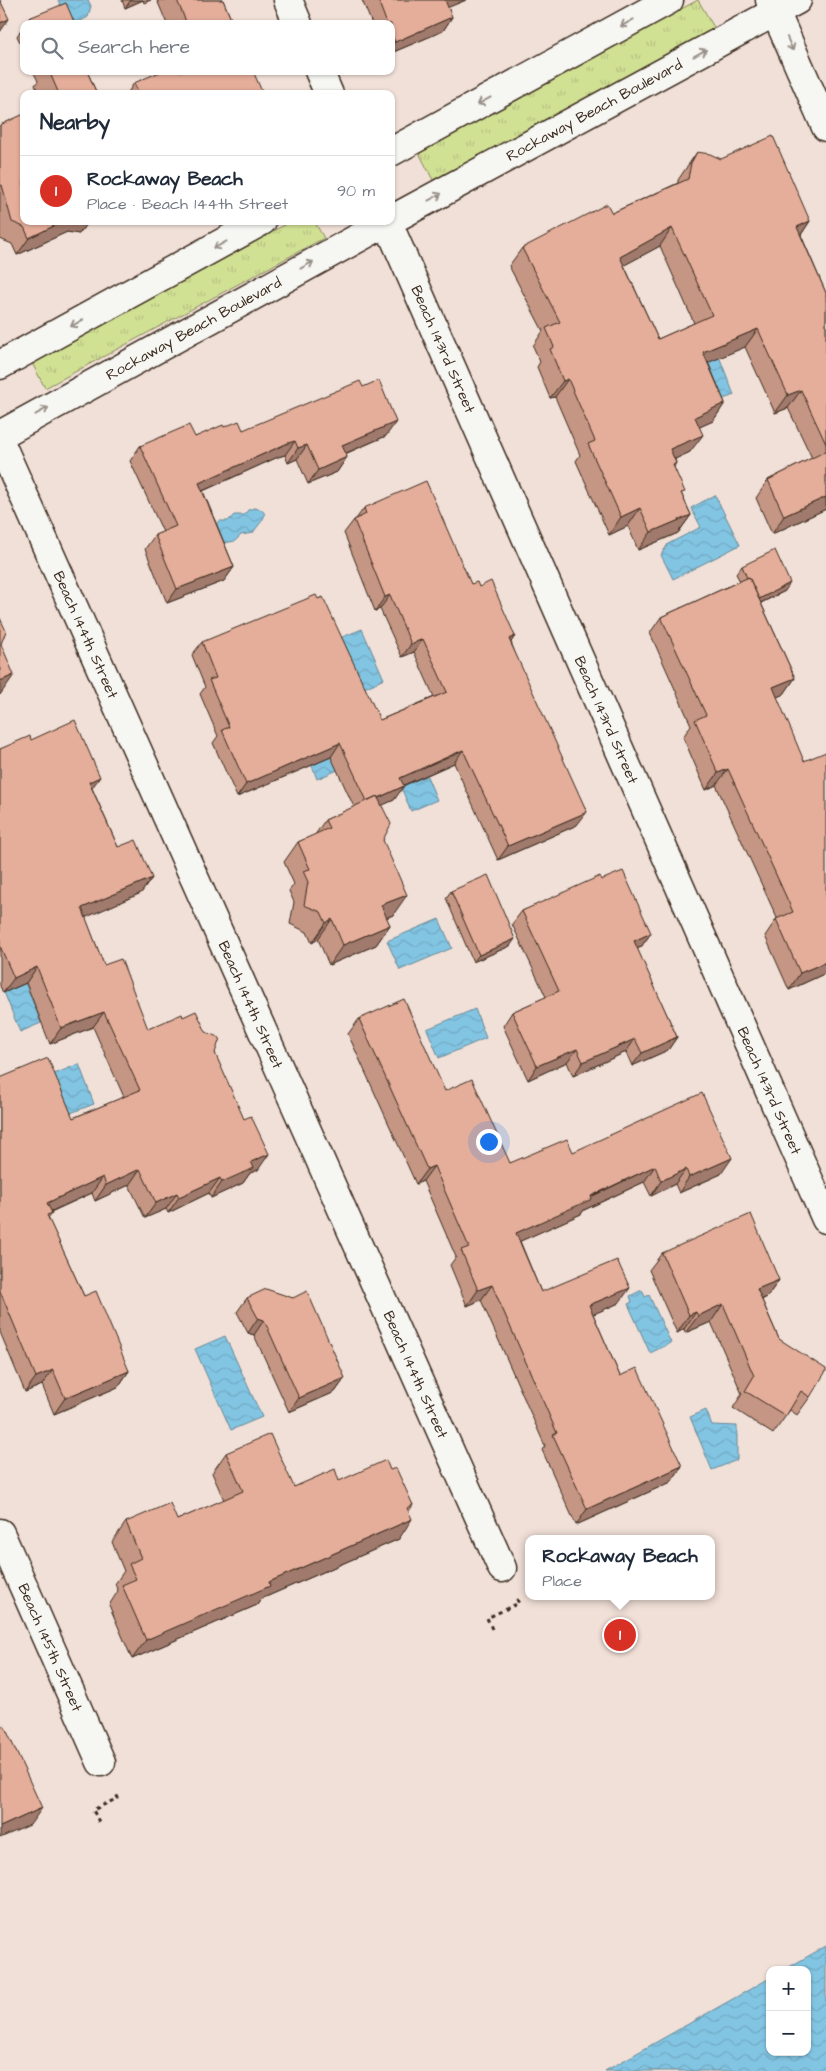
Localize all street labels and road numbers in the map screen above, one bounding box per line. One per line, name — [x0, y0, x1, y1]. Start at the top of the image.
street label: Rockaway Beach Boulevard — [502, 54, 686, 167]
street label: Rockaway Beach Boulevard — [102, 272, 286, 386]
street label: Beach 143rd Street — [406, 282, 480, 417]
street label: Beach 144th Street — [48, 568, 123, 702]
street label: Beach 143rd Street — [569, 653, 643, 787]
street label: Beach 144th Street — [213, 938, 288, 1072]
street label: Beach 143rd Street — [732, 1024, 806, 1158]
street label: Beach 144th Street — [378, 1308, 453, 1442]
street label: Beach 145th Street — [13, 1580, 87, 1715]

